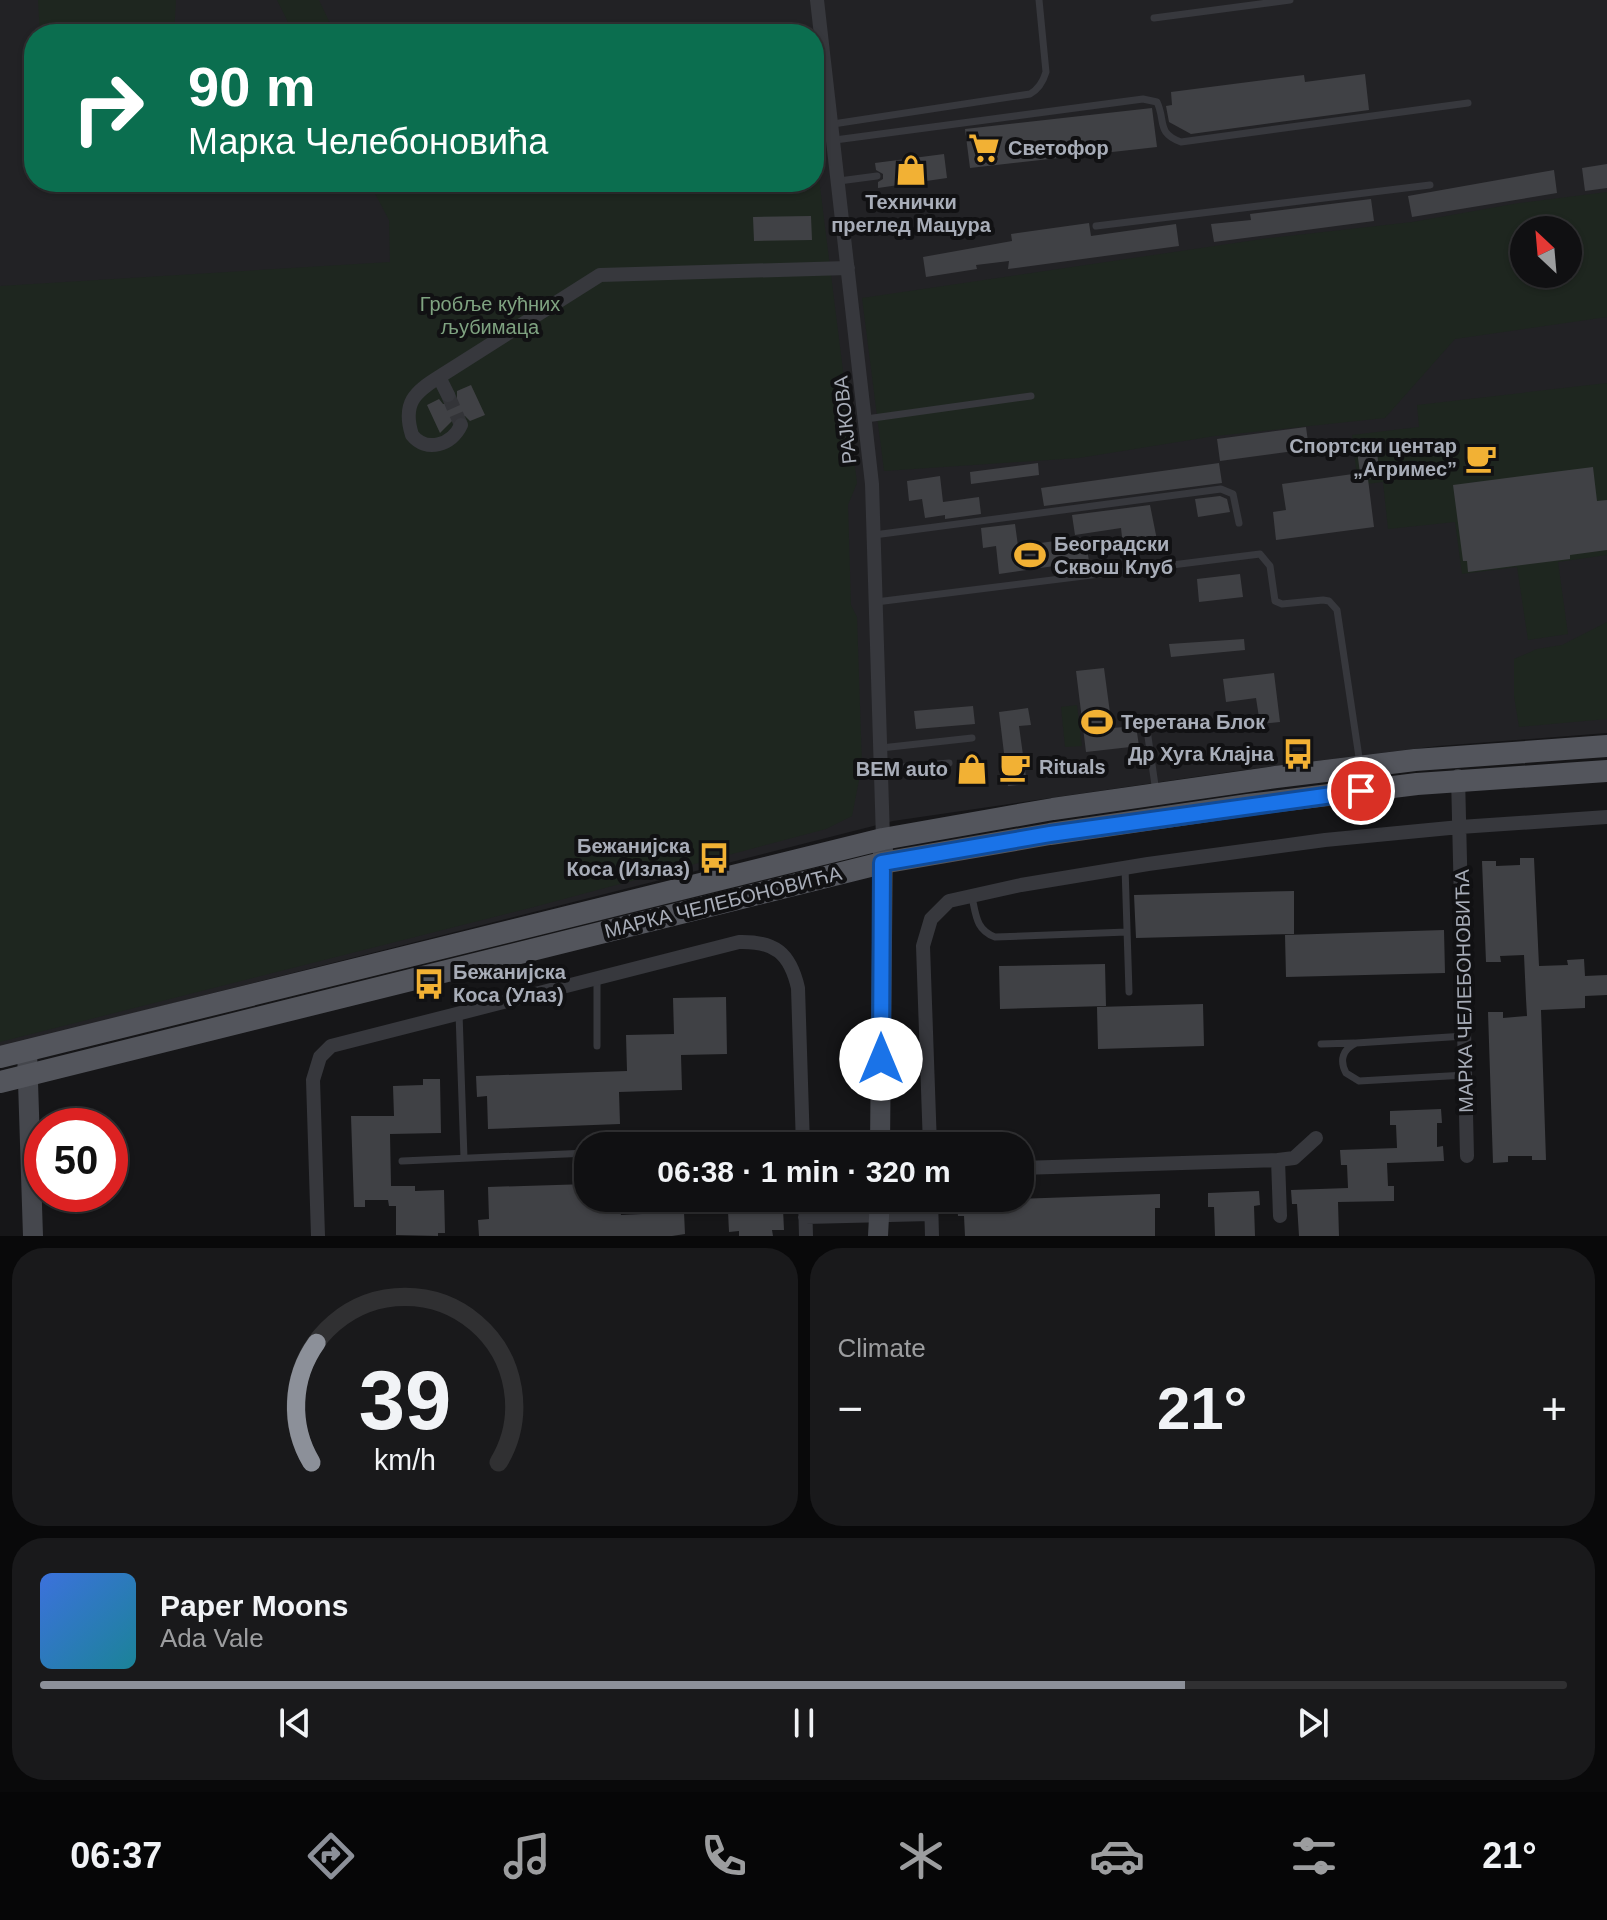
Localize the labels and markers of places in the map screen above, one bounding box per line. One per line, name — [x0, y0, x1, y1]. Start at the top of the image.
supermarket icon: Светофор — [967, 131, 1001, 165]
place label: Светофор — [1008, 137, 1109, 159]
shop icon: Технички преглед Мацура — [894, 153, 928, 187]
place label: Технички преглед Мацура — [831, 191, 992, 236]
place label: Спортски центар „Агримес” — [1289, 435, 1457, 480]
cafe icon: Спортски центар „Агримес” — [1464, 441, 1498, 475]
place label: Београдски Сквош Клуб — [1054, 533, 1173, 578]
sports icon: Београдски Сквош Клуб — [1013, 538, 1047, 572]
sports icon: Теретана Блок — [1080, 705, 1114, 739]
place label: Теретана Блок — [1121, 711, 1266, 733]
bus stop icon: Др Хуга Клајна — [1281, 737, 1315, 771]
place label: Др Хуга Клајна — [1128, 743, 1275, 765]
cafe icon: Rituals — [998, 750, 1032, 784]
shop icon: BEM auto — [955, 752, 989, 786]
place label: Rituals — [1039, 756, 1106, 778]
pin — [1327, 757, 1395, 825]
place label: BEM auto — [856, 758, 948, 780]
place label: Бежанијска Коса (Излаз) — [566, 835, 691, 880]
bus stop icon: Бежанијска Коса (Излаз) — [697, 841, 731, 875]
place label: Бежанијска Коса (Улаз) — [453, 961, 567, 1006]
bus stop icon: Бежанијска Коса (Улаз) — [412, 967, 446, 1001]

